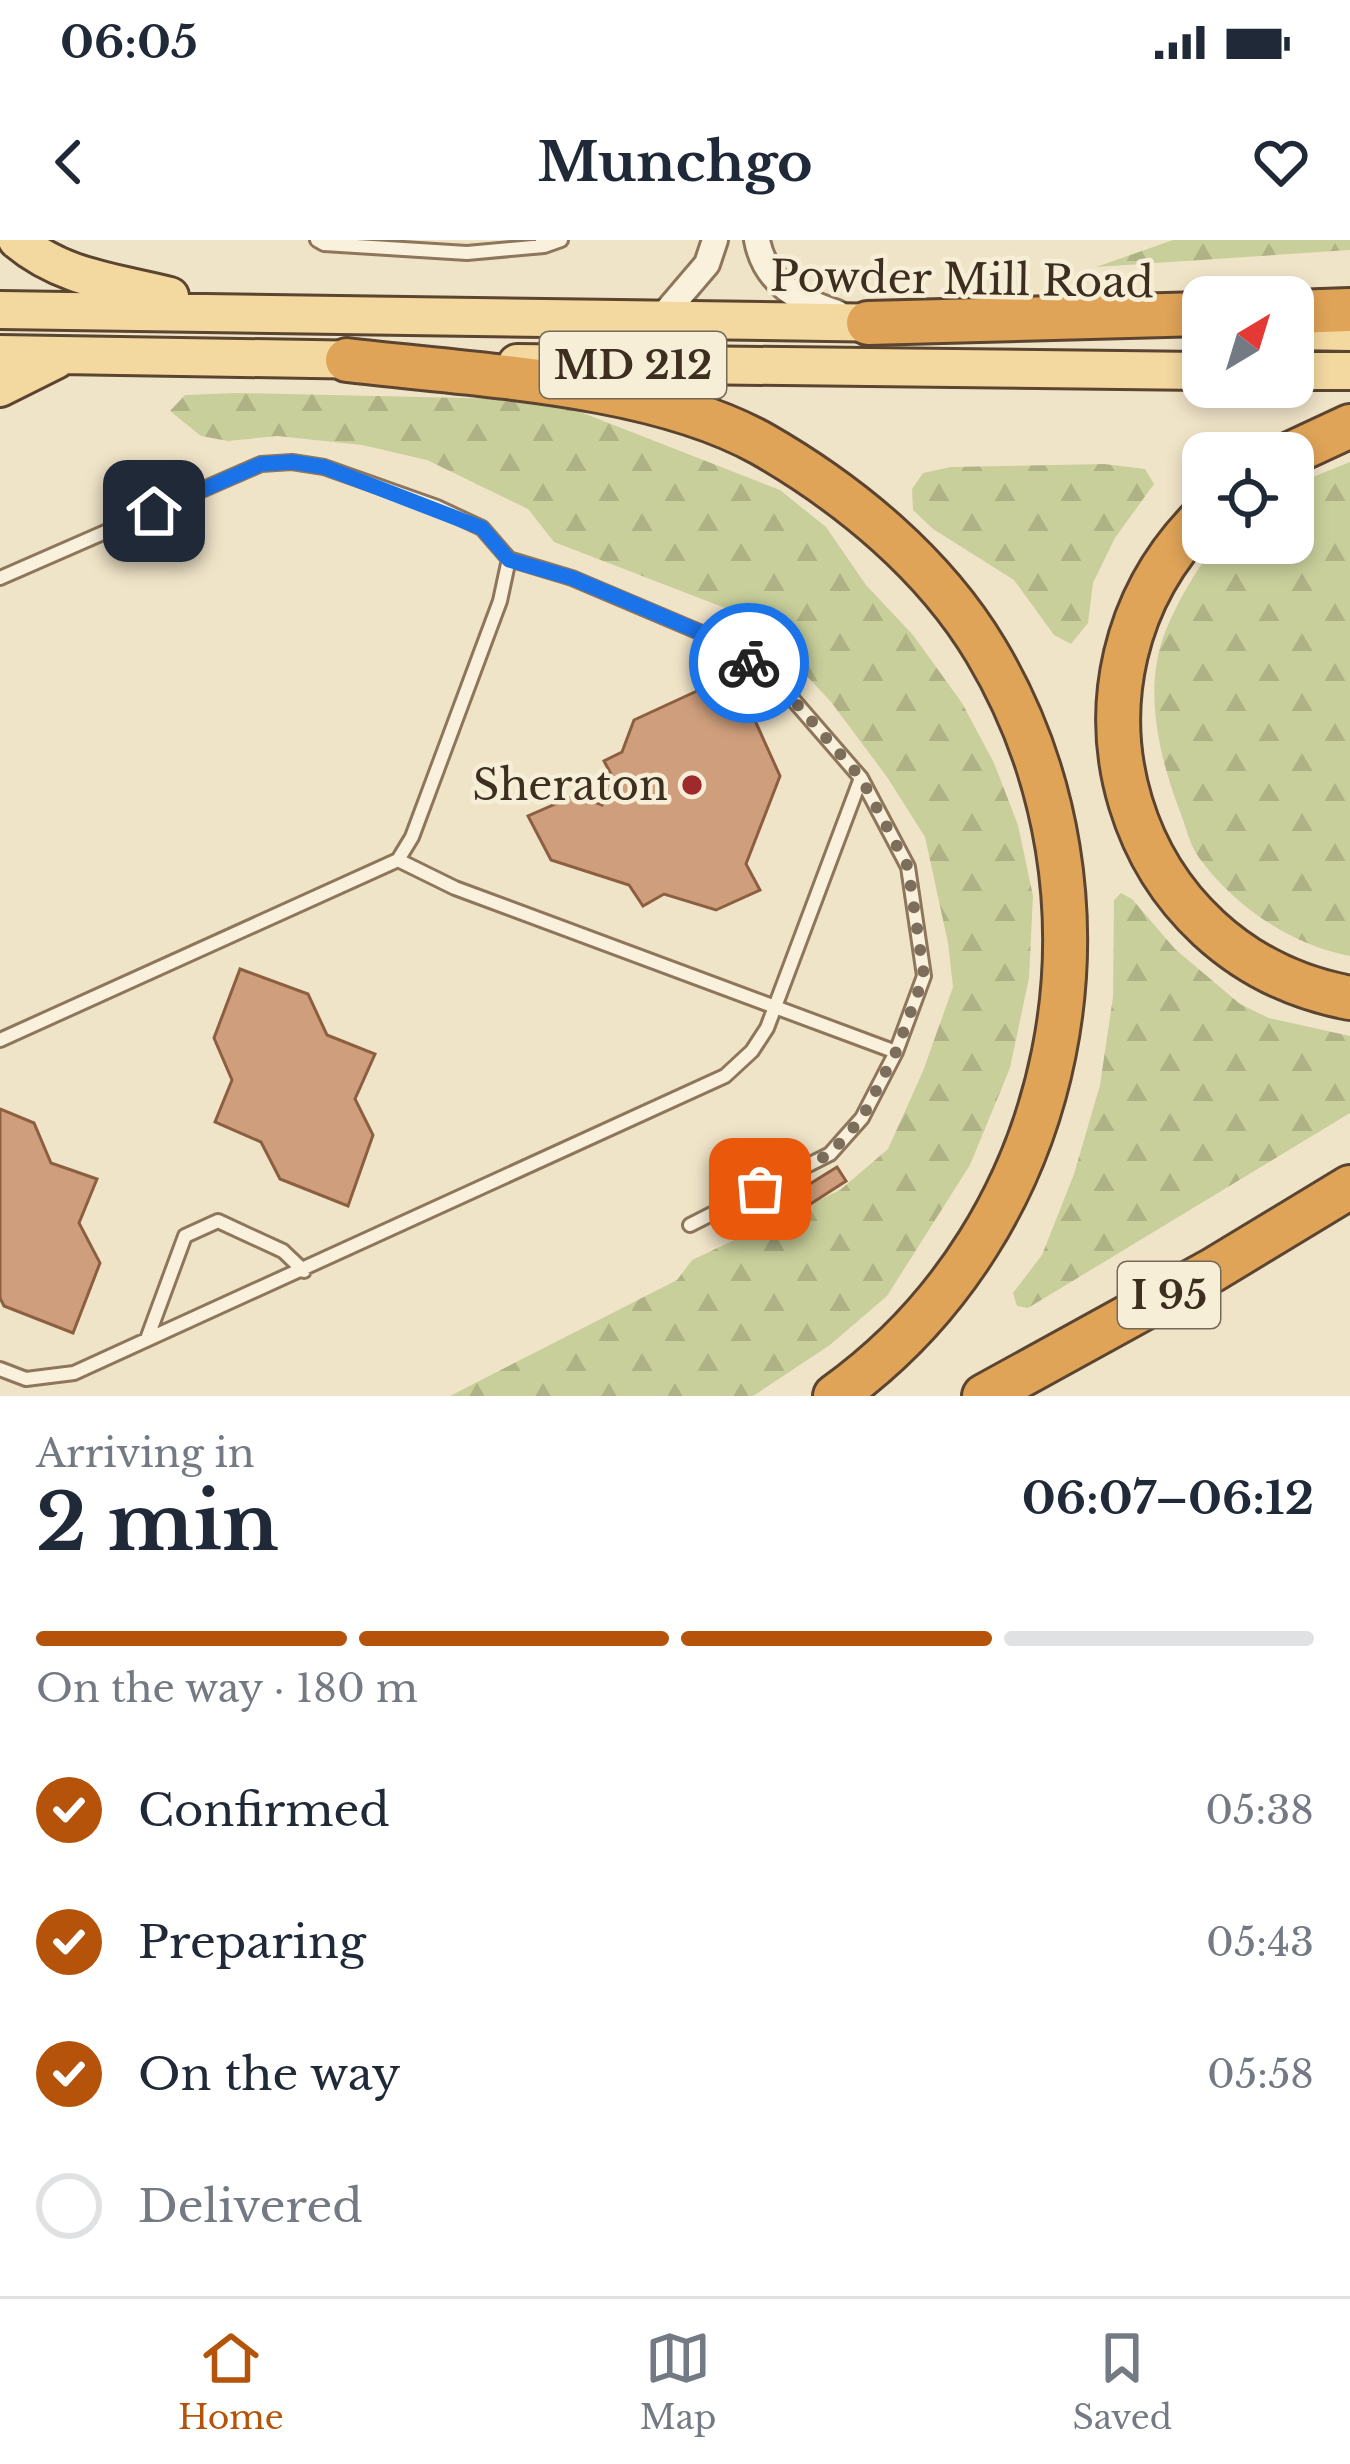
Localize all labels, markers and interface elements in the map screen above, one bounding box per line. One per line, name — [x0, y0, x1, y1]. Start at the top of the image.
text: 06:05 — [60, 14, 198, 70]
icon: back — [36, 129, 102, 195]
text: Munchgo — [537, 129, 813, 196]
icon: heart — [1248, 129, 1314, 195]
street label: Powder Mill Road — [770, 250, 1154, 308]
north arrow — [1182, 276, 1314, 408]
map controls — [1182, 276, 1314, 564]
road number: MD 212 — [540, 332, 726, 398]
button: locate — [1182, 432, 1314, 564]
pin — [103, 460, 205, 562]
icon: home — [121, 478, 187, 544]
courier — [689, 603, 809, 723]
icon: bike — [716, 630, 782, 696]
place label: Sheraton — [472, 759, 668, 811]
marker: Sheraton — [679, 772, 705, 798]
pin — [709, 1138, 811, 1240]
icon: bag — [727, 1156, 793, 1222]
road number: I 95 — [1118, 1262, 1220, 1328]
text: Arriving in — [36, 1429, 255, 1478]
text: 06:07–06:12 — [1022, 1470, 1314, 1526]
text: 2 min — [36, 1474, 279, 1571]
text: On the way · 180 m — [36, 1664, 418, 1713]
icon: check — [36, 1777, 102, 1843]
text: Confirmed — [138, 1782, 390, 1838]
text: 05:38 — [1205, 1786, 1314, 1835]
icon: check — [36, 1909, 102, 1975]
text: Preparing — [138, 1914, 366, 1970]
text: 05:43 — [1206, 1918, 1314, 1967]
icon: check — [36, 2041, 102, 2107]
text: On the way — [138, 2046, 401, 2102]
text: 05:58 — [1207, 2050, 1314, 2099]
text: Delivered — [138, 2178, 363, 2234]
tab: Home — [178, 2325, 284, 2438]
tab: Map — [640, 2325, 716, 2438]
tab: Saved — [1072, 2325, 1172, 2438]

